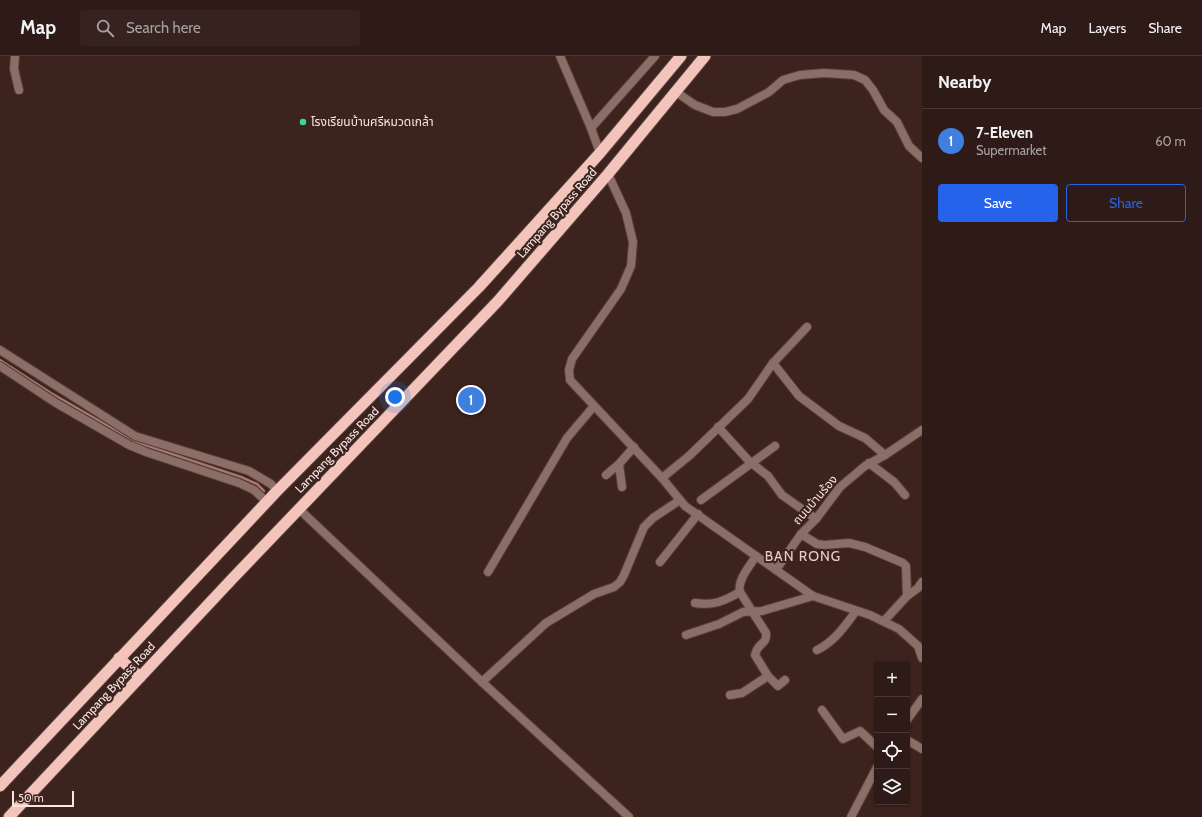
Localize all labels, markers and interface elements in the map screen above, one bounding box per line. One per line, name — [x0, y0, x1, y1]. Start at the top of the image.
search box — [80, 10, 360, 46]
text: Map — [20, 16, 56, 39]
icon: search — [94, 17, 116, 39]
text: Search here — [126, 19, 201, 37]
text: Map — [1041, 19, 1066, 37]
text: Layers — [1088, 19, 1126, 37]
text: Share — [1148, 19, 1182, 37]
text: Nearby — [938, 72, 991, 92]
place label: โรงเรียนบ้านศรีหมวดเกล้า — [311, 114, 434, 129]
marker: โรงเรียนบ้านศรีหมวดเกล้า — [298, 117, 308, 127]
text: 7-Eleven — [976, 124, 1033, 142]
text: 1 — [949, 133, 953, 149]
text: 60 m — [1155, 133, 1186, 149]
text: Supermarket — [976, 142, 1047, 158]
street label: Lampang Bypass Road — [513, 165, 600, 261]
button: Save — [938, 184, 1058, 222]
button: Share — [1066, 184, 1186, 222]
pin: 1 — [458, 385, 484, 415]
your location — [385, 387, 405, 407]
street label: Lampang Bypass Road — [292, 403, 382, 496]
street label: ถนนบ้านร้อง — [789, 472, 840, 527]
district label: BAN RONG — [765, 547, 841, 565]
street label: Lampang Bypass Road — [69, 639, 158, 733]
map controls — [874, 661, 910, 805]
button: + — [874, 661, 910, 697]
button: − — [874, 697, 910, 733]
button: locate — [874, 733, 910, 769]
button: layers — [874, 769, 910, 805]
scale bar — [12, 789, 74, 808]
text: 50 m — [18, 791, 44, 805]

